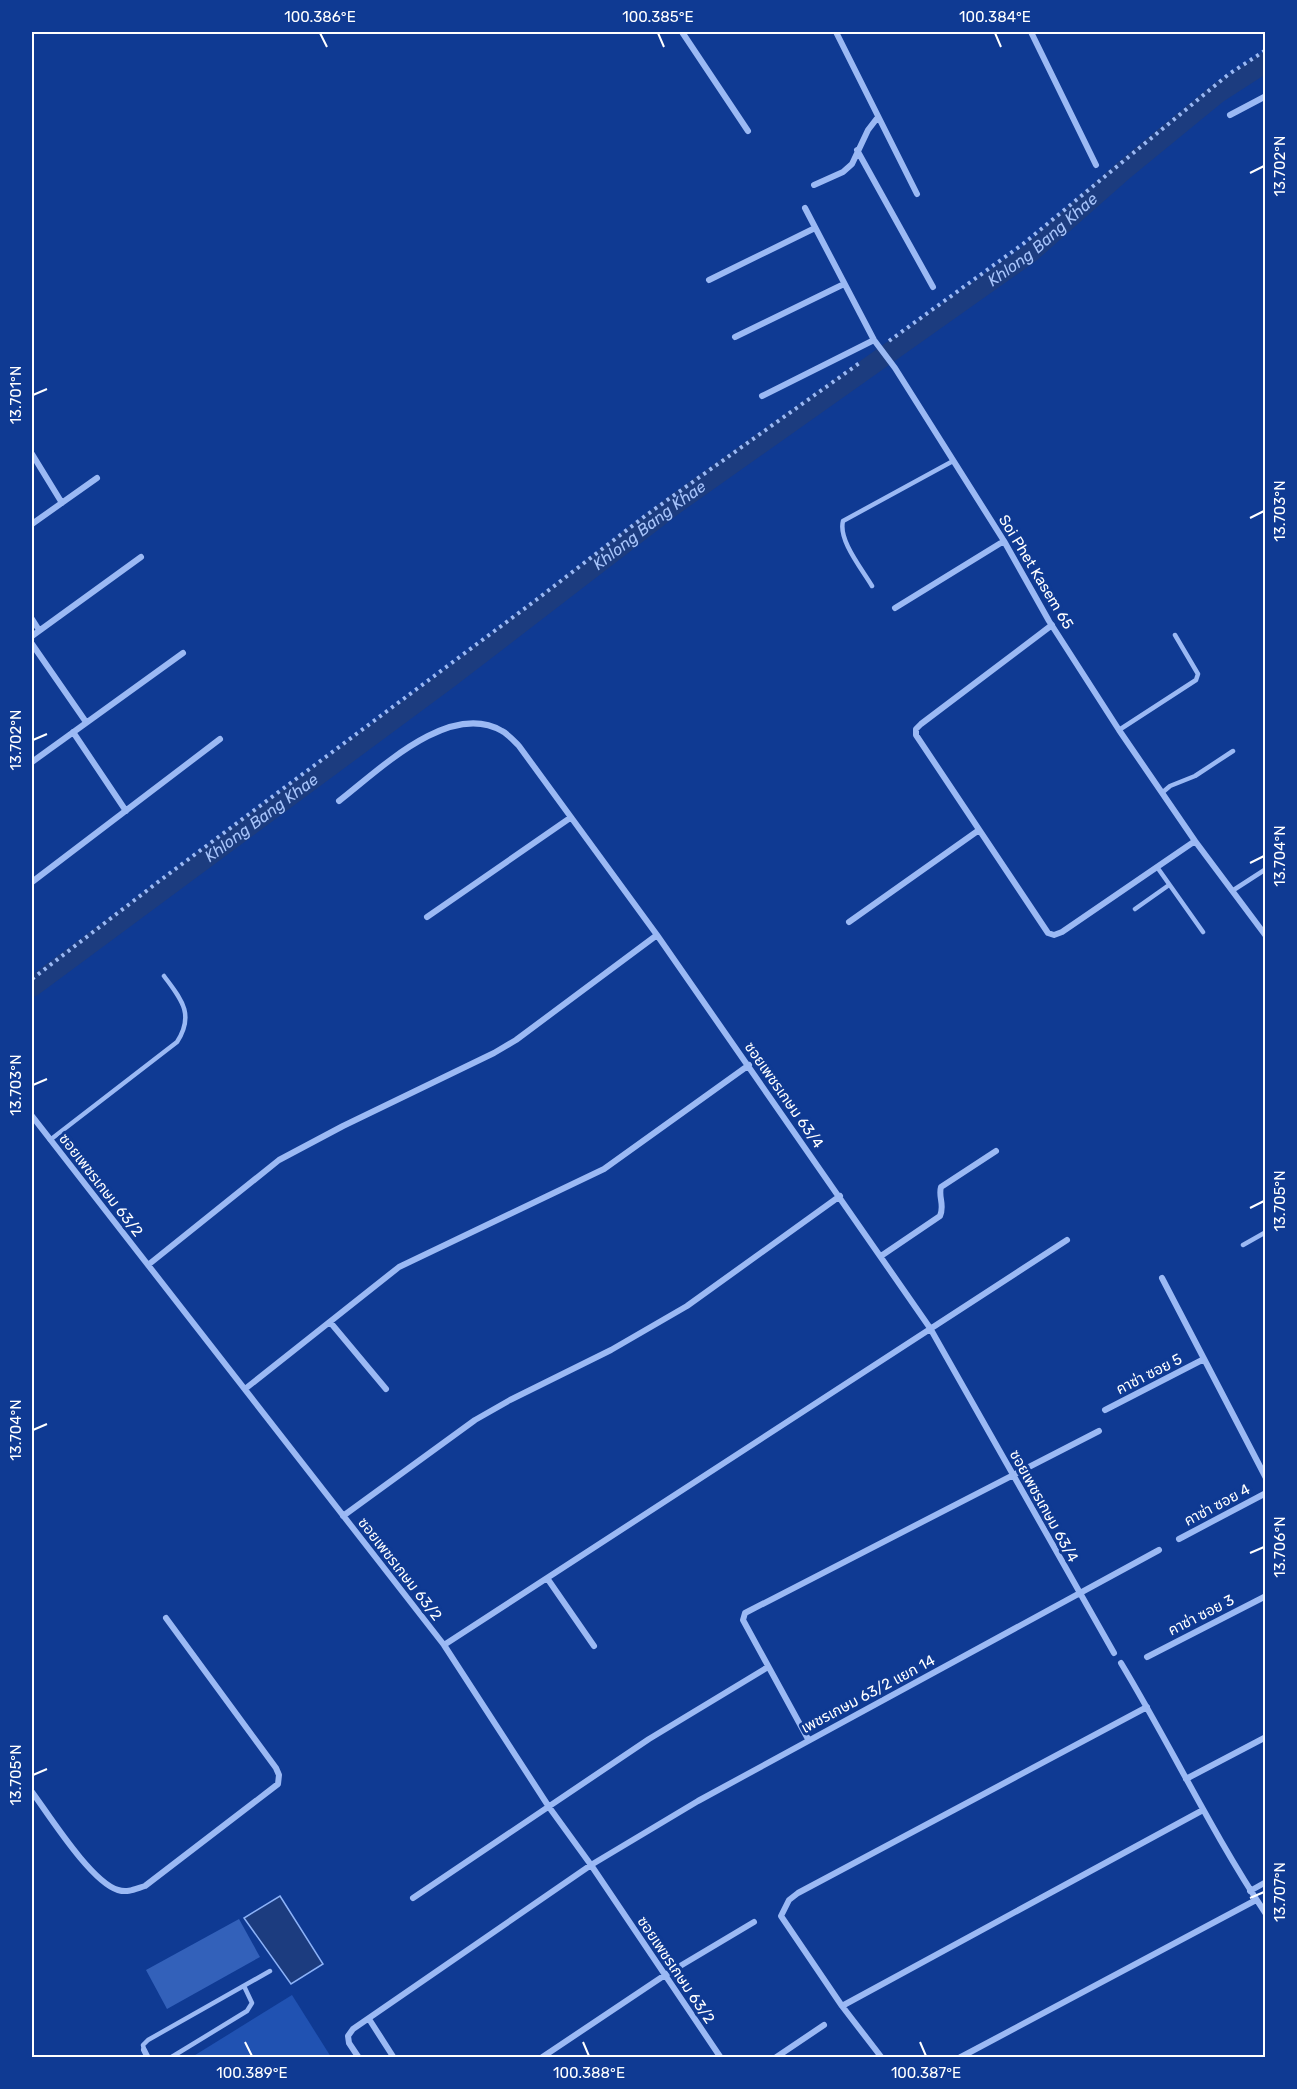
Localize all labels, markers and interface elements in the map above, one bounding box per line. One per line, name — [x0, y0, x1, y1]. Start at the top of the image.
text: 100.386°E — [284, 8, 356, 26]
text: 100.385°E — [622, 8, 694, 26]
text: 100.384°E — [959, 8, 1031, 26]
text: 13.702°N — [1271, 135, 1289, 197]
water label: Khlong Bang Khae — [984, 189, 1101, 290]
text: 13.701°N — [7, 366, 25, 424]
water label: Khlong Bang Khae — [589, 476, 709, 574]
text: 13.703°N — [1271, 480, 1289, 542]
street label: Soi Phet Kasem 65 — [995, 512, 1077, 632]
text: 13.702°N — [7, 709, 25, 771]
water label: Khlong Bang Khae — [201, 769, 322, 866]
text: 13.704°N — [1271, 825, 1289, 887]
street label: ซอยเพชรเกษม 63/4 — [741, 1038, 827, 1152]
text: 13.703°N — [7, 1054, 25, 1116]
street label: ซอยเพชรเกษม 63/2 — [55, 1130, 147, 1240]
text: 13.705°N — [1271, 1170, 1289, 1232]
street label: คาซ่า ซอย 5 — [1113, 1350, 1185, 1398]
text: 13.704°N — [7, 1399, 25, 1461]
street label: ซอยเพชรเกษม 63/4 — [1006, 1447, 1082, 1565]
street label: คาซ่า ซอย 4 — [1181, 1480, 1253, 1530]
street label: ซอยเพชรเกษม 63/2 — [354, 1514, 446, 1624]
text: 13.706°N — [1271, 1516, 1289, 1578]
street label: คาซ่า ซอย 3 — [1165, 1591, 1237, 1639]
street label: เพชรเกษม 63/2 แยก 14 — [798, 1651, 938, 1737]
text: 13.705°N — [7, 1744, 25, 1806]
text: 13.707°N — [1271, 1862, 1289, 1922]
street label: ซอยเพชรเกษม 63/2 — [633, 1913, 719, 2027]
text: 100.389°E — [216, 2064, 288, 2082]
text: 100.388°E — [553, 2064, 625, 2082]
text: 100.387°E — [891, 2064, 961, 2082]

